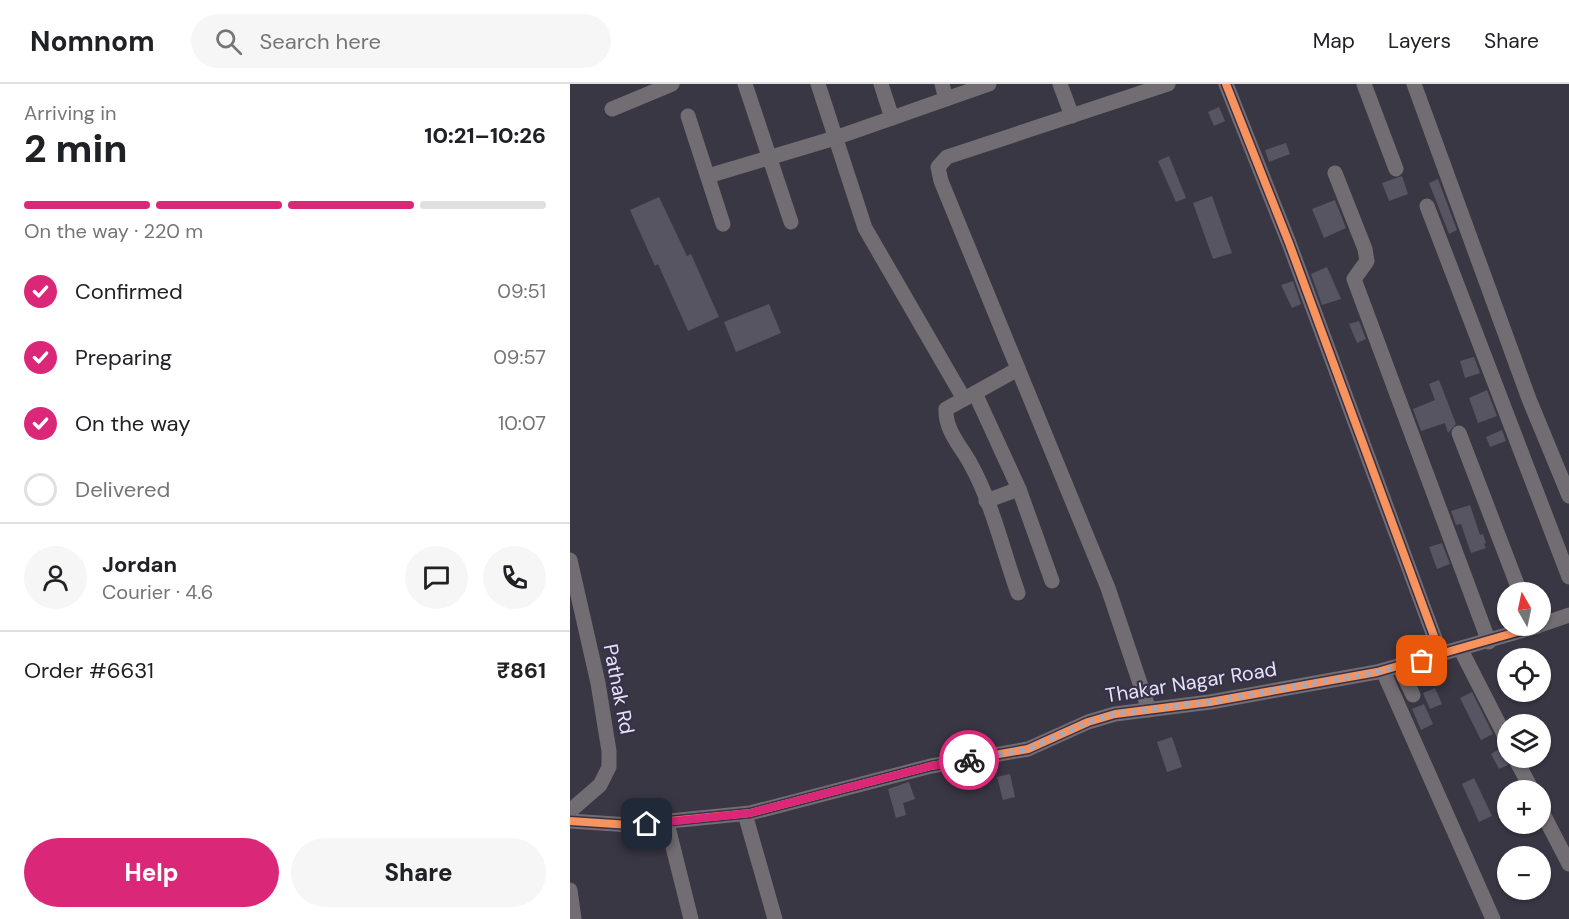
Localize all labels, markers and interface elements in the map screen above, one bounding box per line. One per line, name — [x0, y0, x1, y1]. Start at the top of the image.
search box — [191, 14, 611, 68]
text: Nomnom — [30, 23, 155, 60]
icon: search — [212, 25, 245, 58]
text: Search here — [260, 27, 381, 56]
text: Map — [1313, 27, 1355, 55]
text: Layers — [1388, 27, 1451, 55]
text: Share — [1484, 27, 1539, 55]
text: Arriving in — [24, 100, 116, 126]
text: 10:21–10:26 — [424, 121, 546, 150]
text: 2 min — [24, 123, 128, 174]
text: On the way · 220 m — [24, 218, 203, 244]
icon: check — [24, 275, 57, 308]
text: Confirmed — [75, 277, 183, 306]
text: 09:51 — [497, 278, 546, 304]
icon: check — [24, 341, 57, 374]
text: Preparing — [75, 343, 172, 372]
text: 09:57 — [493, 344, 546, 370]
icon: check — [24, 407, 57, 440]
text: On the way — [75, 409, 190, 438]
text: 10:07 — [498, 410, 546, 436]
text: Delivered — [75, 475, 170, 504]
button: person — [24, 546, 87, 609]
button: chat — [405, 546, 468, 609]
button: phone — [483, 546, 546, 609]
text: Jordan — [102, 550, 177, 579]
text: Courier · 4.6 — [102, 579, 213, 605]
north arrow — [1497, 582, 1551, 636]
map controls — [1497, 582, 1551, 900]
pin — [1396, 635, 1447, 686]
street label: Pathak Rd — [598, 642, 640, 736]
icon: bag — [1405, 644, 1438, 677]
button: locate — [1497, 648, 1551, 702]
text: Order #6631 — [24, 656, 154, 685]
text: ₹861 — [497, 656, 546, 685]
street label: Thakar Nagar Road — [1103, 656, 1279, 708]
button: layers — [1497, 714, 1551, 768]
courier — [939, 730, 999, 790]
icon: bike — [953, 744, 986, 777]
button: + — [1497, 780, 1551, 834]
pin — [621, 798, 672, 849]
icon: home — [630, 807, 663, 840]
button: Help — [24, 838, 279, 907]
button: Share — [291, 838, 546, 907]
button: − — [1497, 846, 1551, 900]

